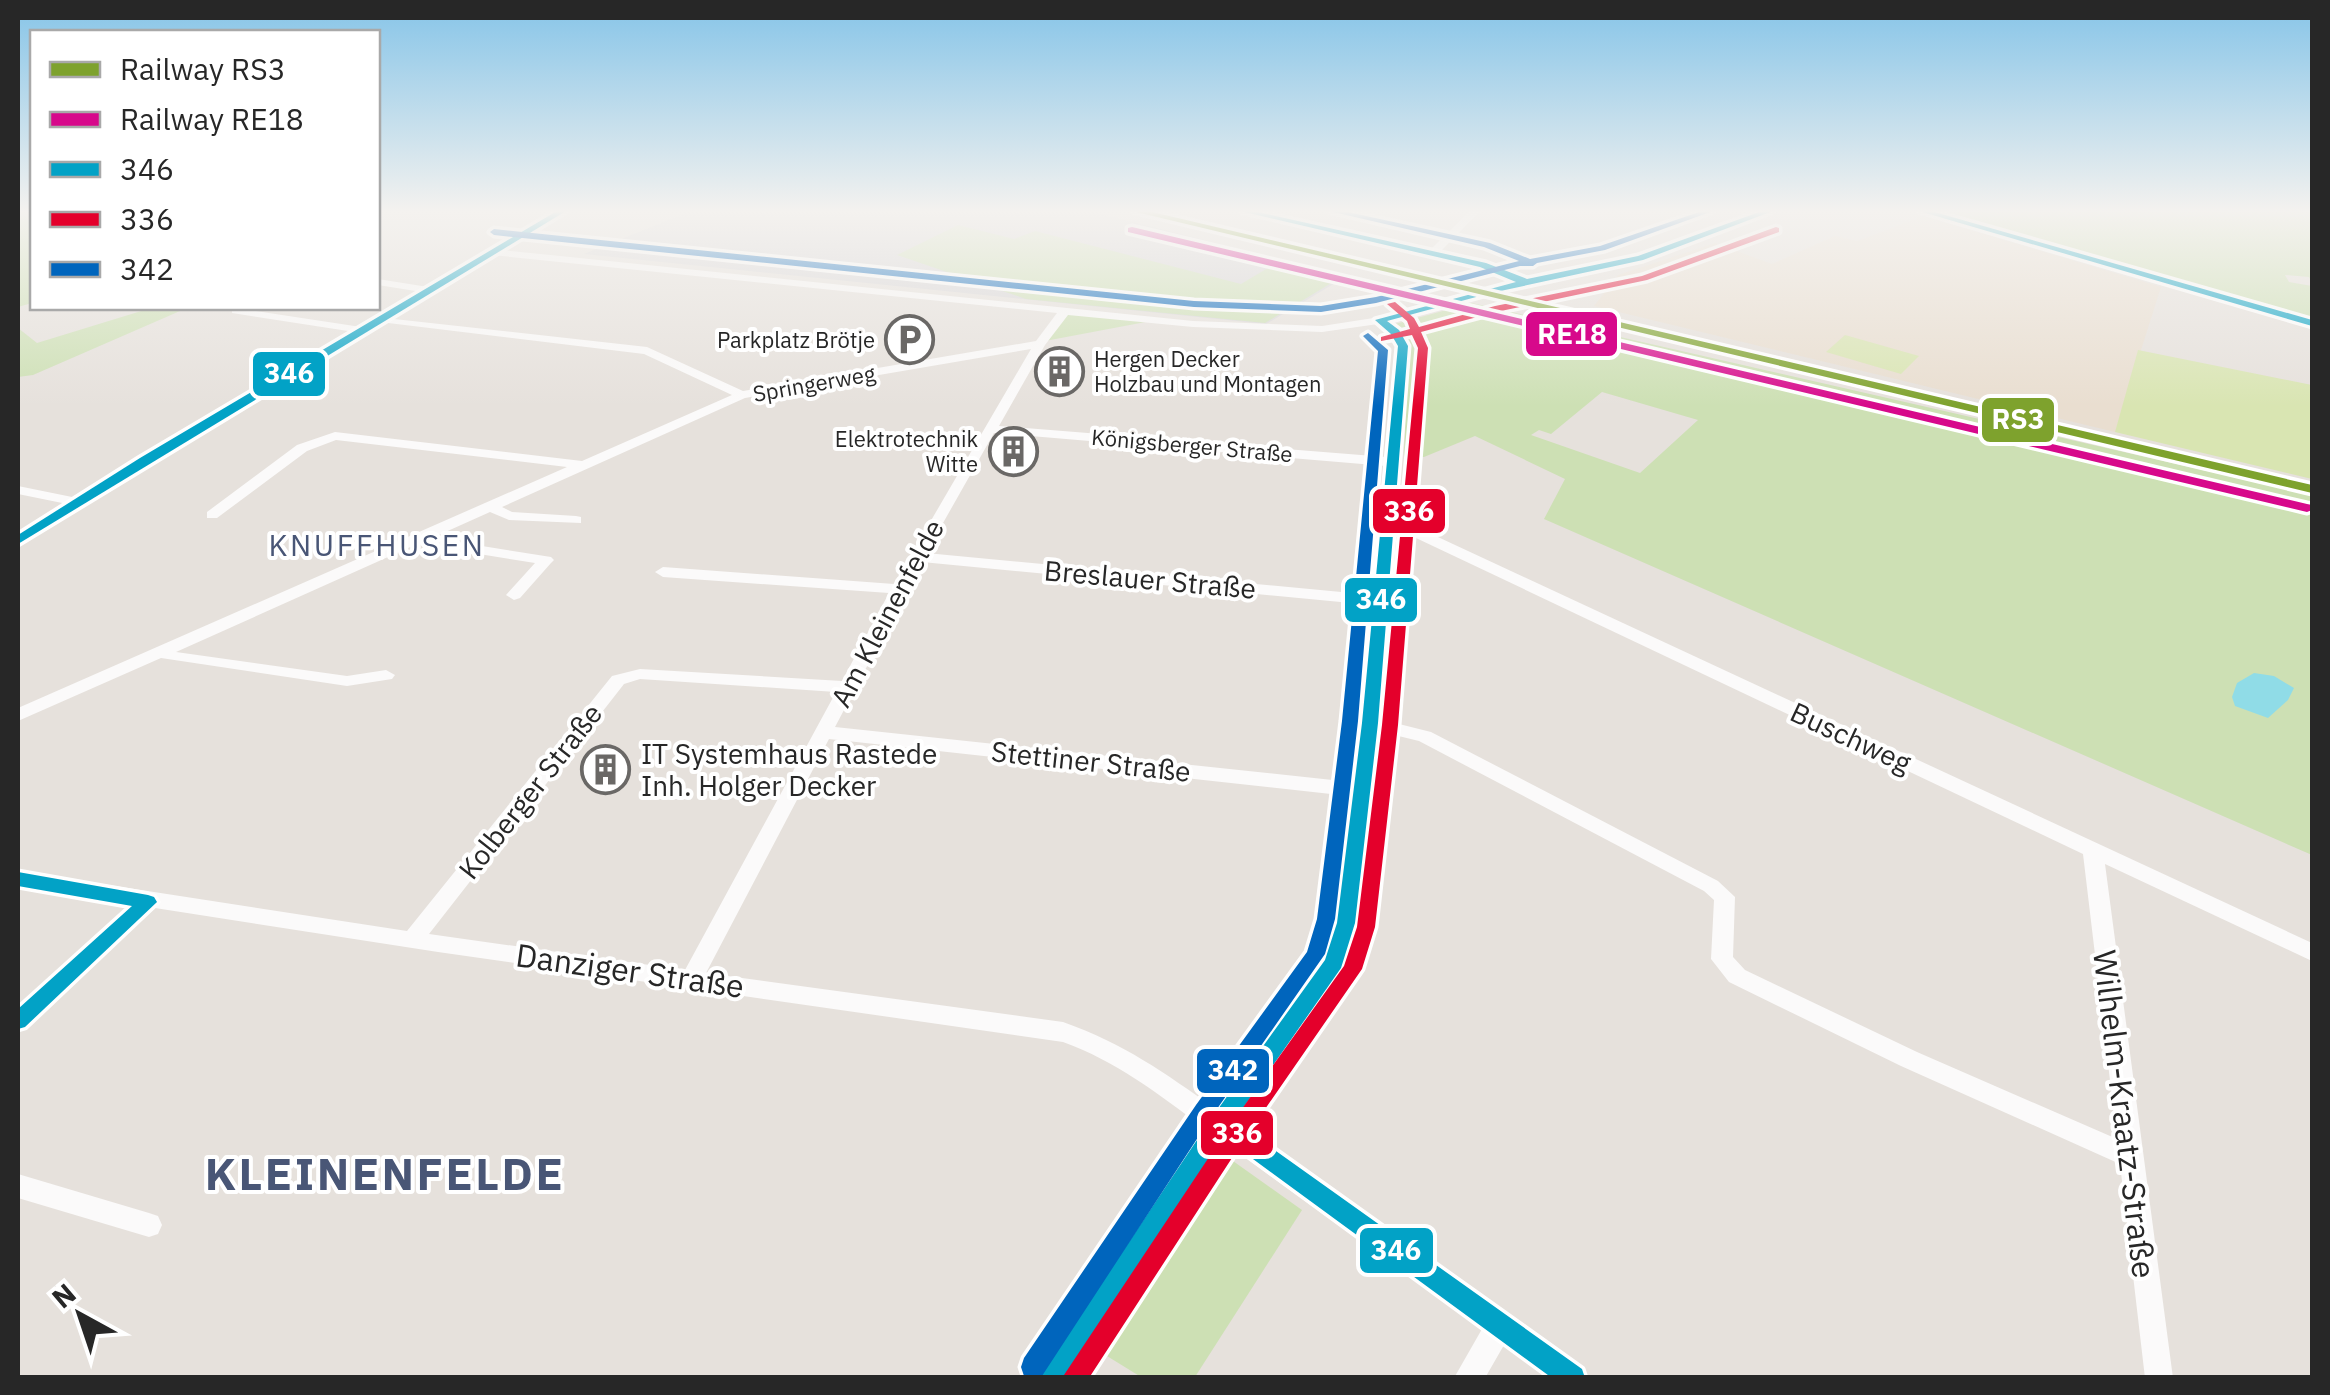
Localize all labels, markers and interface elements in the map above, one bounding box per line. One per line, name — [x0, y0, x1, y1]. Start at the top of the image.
legend — [30, 30, 380, 310]
text: Railway RS3 — [120, 49, 286, 88]
text: Railway RE18 — [120, 99, 304, 138]
text: 346 — [120, 149, 174, 188]
text: 336 — [120, 199, 174, 238]
text: 342 — [120, 249, 174, 288]
line badge: RE18 — [1524, 310, 1619, 358]
parking icon: Parkplatz Brötje — [884, 313, 936, 365]
text: RE18 — [1537, 315, 1607, 352]
place label: Parkplatz Brötje — [717, 325, 875, 354]
place label: Hergen Decker Holzbau und Montagen — [1094, 344, 1321, 398]
building icon: Hergen Decker Holzbau und Montagen — [1033, 345, 1085, 397]
line badge: 346 — [251, 350, 327, 398]
text: 346 — [264, 354, 314, 391]
street label: Springerweg — [751, 358, 878, 408]
line badge: RS3 — [1980, 396, 2056, 444]
text: RS3 — [1991, 400, 2045, 437]
street label: Königsberger Straße — [1090, 422, 1294, 468]
place label: Elektrotechnik Witte — [835, 424, 978, 478]
building icon: Elektrotechnik Witte — [987, 425, 1039, 477]
line badge: 336 — [1371, 487, 1447, 535]
text: 336 — [1384, 492, 1434, 529]
street label: Am Kleinenfelde — [822, 513, 952, 713]
district label: KNUFFHUSEN — [269, 525, 485, 564]
street label: Breslauer Straße — [1042, 551, 1258, 607]
line badge: 346 — [1343, 576, 1419, 624]
text: 346 — [1356, 580, 1406, 617]
street label: Buschweg — [1785, 693, 1918, 781]
street label: Kolberger Straße — [450, 696, 610, 886]
street label: Stettiner Straße — [989, 732, 1193, 790]
place label: IT Systemhaus Rastede Inh. Holger Decker — [641, 735, 937, 804]
building icon: IT Systemhaus Rastede Inh. Holger Decker — [580, 743, 632, 795]
street label: Danziger Straße — [513, 933, 747, 1007]
street label: Wilhelm-Kraatz-Straße — [2084, 948, 2166, 1280]
line badge: 342 — [1195, 1047, 1271, 1095]
text: 342 — [1208, 1051, 1258, 1088]
line badge: 336 — [1199, 1109, 1275, 1157]
text: 336 — [1212, 1114, 1262, 1151]
district label: KLEINENFELDE — [205, 1144, 565, 1202]
line badge: 346 — [1358, 1226, 1435, 1275]
text: 346 — [1371, 1231, 1421, 1268]
north arrow — [30, 1265, 130, 1365]
text: N — [44, 1275, 83, 1316]

